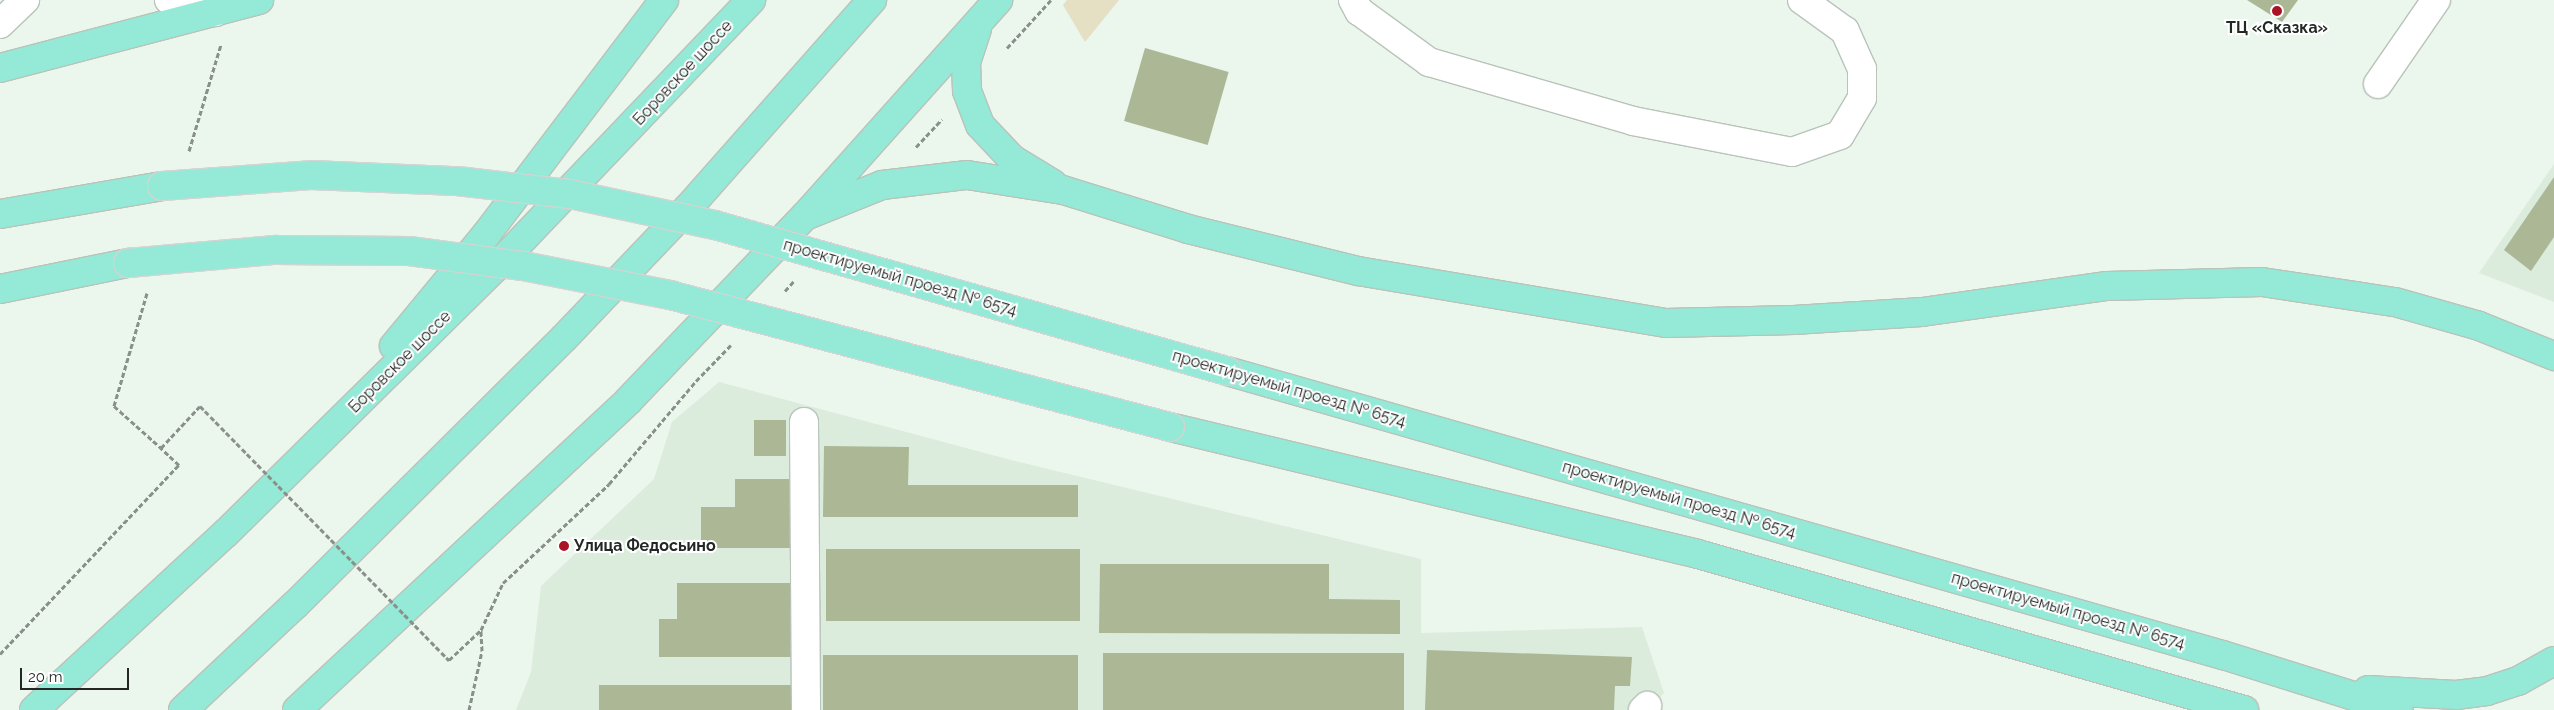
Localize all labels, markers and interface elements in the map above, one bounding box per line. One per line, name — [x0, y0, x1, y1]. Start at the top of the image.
marker: ТЦ «Сказка» — [2271, 5, 2283, 17]
street label: Боровское шоссе — [629, 16, 737, 130]
place label: ТЦ «Сказка» — [2226, 18, 2328, 38]
street label: проектируемый проезд № 6574 — [781, 235, 1019, 321]
street label: Боровское шоссе — [345, 307, 455, 417]
street label: проектируемый проезд № 6574 — [1170, 346, 1408, 432]
street label: проектируемый проезд № 6574 — [1560, 457, 1798, 543]
place label: Улица Федосьино — [574, 536, 716, 556]
marker: Улица Федосьино — [558, 540, 570, 552]
street label: проектируемый проезд № 6574 — [1949, 568, 2187, 654]
scale bar — [22, 658, 131, 690]
text: 20 m — [28, 668, 63, 686]

